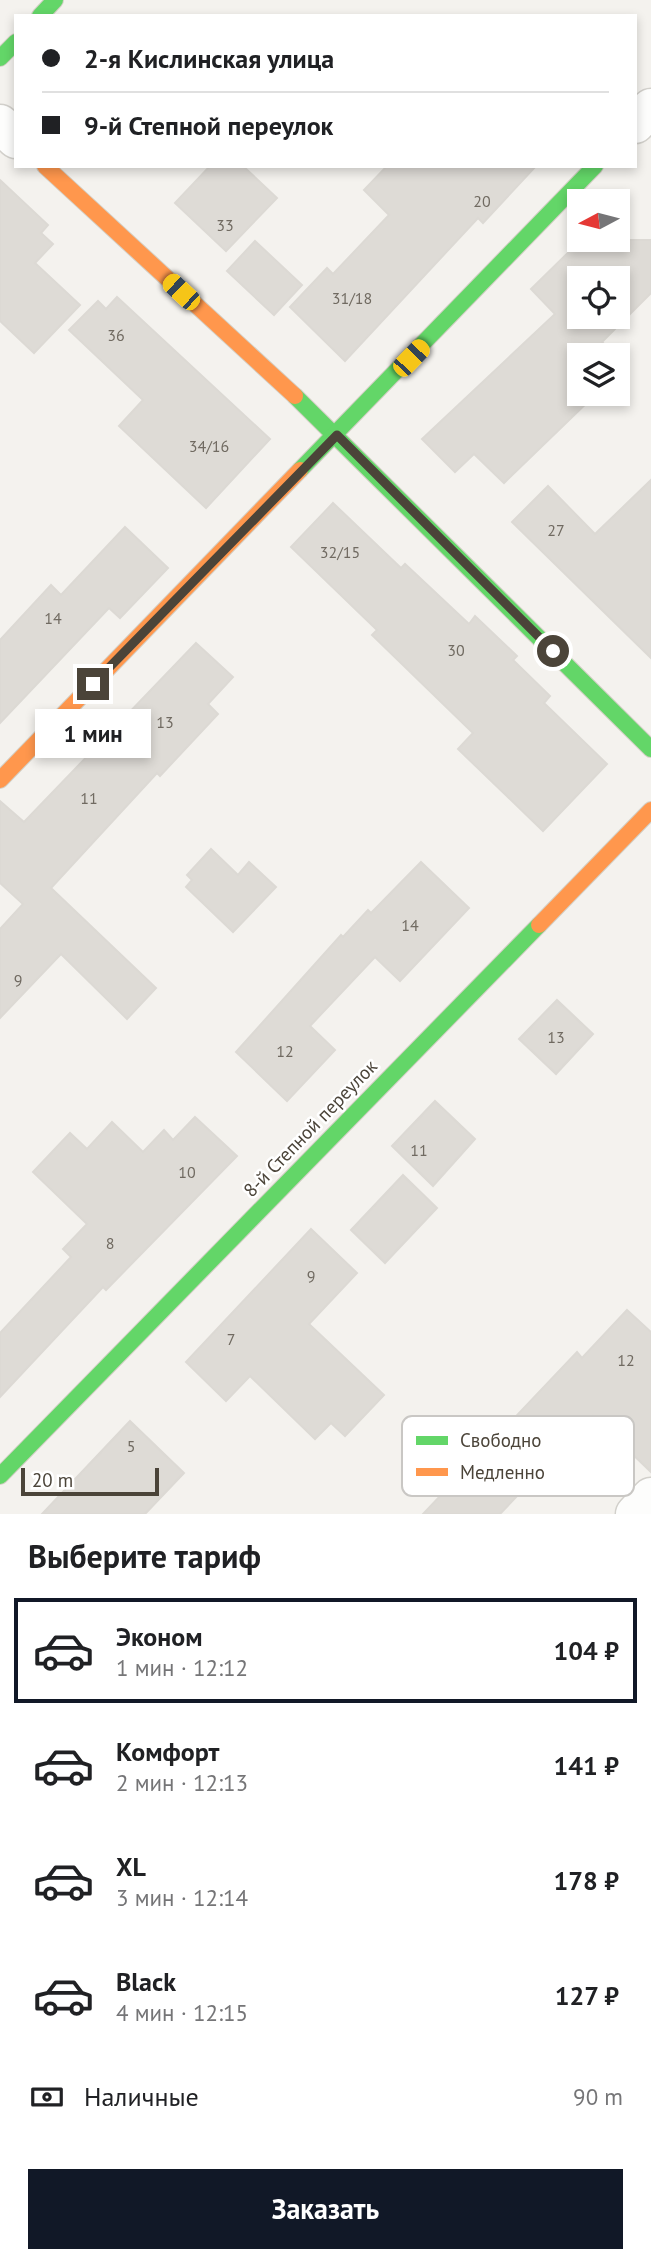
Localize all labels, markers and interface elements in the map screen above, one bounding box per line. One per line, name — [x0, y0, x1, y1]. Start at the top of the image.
text: 2-я Кислинская улица — [84, 42, 334, 75]
text: 9-й Степной переулок — [84, 109, 333, 142]
north arrow — [567, 189, 630, 252]
map controls — [567, 189, 630, 406]
house number: 20 — [473, 191, 491, 211]
house number: 33 — [216, 215, 234, 235]
button: locate — [567, 266, 630, 329]
car — [159, 270, 204, 314]
house number: 31/18 — [332, 288, 372, 308]
house number: 36 — [107, 325, 125, 345]
car — [389, 336, 434, 380]
button: layers — [567, 343, 630, 406]
house number: 34/16 — [189, 436, 229, 456]
house number: 27 — [547, 520, 565, 540]
house number: 32/15 — [320, 542, 360, 562]
house number: 14 — [44, 608, 62, 628]
route start — [537, 635, 569, 667]
house number: 30 — [447, 640, 465, 660]
route end — [77, 668, 109, 700]
callout: 1 мин — [35, 708, 151, 758]
house number: 13 — [156, 712, 174, 732]
text: 1 мин — [63, 719, 123, 748]
house number: 11 — [80, 788, 98, 808]
house number: 14 — [401, 915, 419, 935]
house number: 9 — [14, 970, 22, 990]
house number: 13 — [547, 1027, 565, 1047]
house number: 12 — [276, 1041, 294, 1061]
street label: 8-й Степной переулок — [238, 1054, 382, 1202]
house number: 11 — [410, 1140, 428, 1160]
house number: 10 — [178, 1162, 196, 1182]
house number: 8 — [106, 1233, 114, 1253]
house number: 9 — [307, 1266, 315, 1286]
house number: 7 — [227, 1329, 235, 1349]
house number: 12 — [617, 1350, 635, 1370]
legend — [402, 1416, 634, 1496]
text: Свободно — [460, 1428, 542, 1452]
house number: 5 — [127, 1436, 135, 1456]
text: Медленно — [460, 1460, 545, 1484]
scale bar — [21, 1465, 159, 1497]
text: 20 m — [32, 1468, 73, 1492]
text: Выберите тариф — [28, 1535, 261, 1577]
icon: car — [32, 1619, 95, 1682]
text: Эконом — [116, 1620, 203, 1653]
text: 104 ₽ — [553, 1634, 619, 1667]
text: 1 мин · 12:12 — [116, 1653, 248, 1682]
icon: car — [32, 1734, 95, 1797]
text: Комфорт — [116, 1735, 219, 1768]
text: 141 ₽ — [553, 1749, 619, 1782]
text: 2 мин · 12:13 — [116, 1768, 248, 1797]
icon: car — [32, 1849, 95, 1912]
text: XL — [116, 1850, 146, 1883]
text: 178 ₽ — [553, 1864, 619, 1897]
text: 3 мин · 12:14 — [116, 1883, 248, 1912]
icon: car — [32, 1964, 95, 2027]
text: Black — [116, 1965, 176, 1998]
text: 127 ₽ — [555, 1979, 619, 2012]
text: 4 мин · 12:15 — [116, 1998, 248, 2027]
icon: cash — [28, 2078, 66, 2116]
text: Наличные — [84, 2080, 199, 2113]
text: 90 m — [573, 2082, 623, 2111]
button: Заказать — [28, 2169, 623, 2249]

